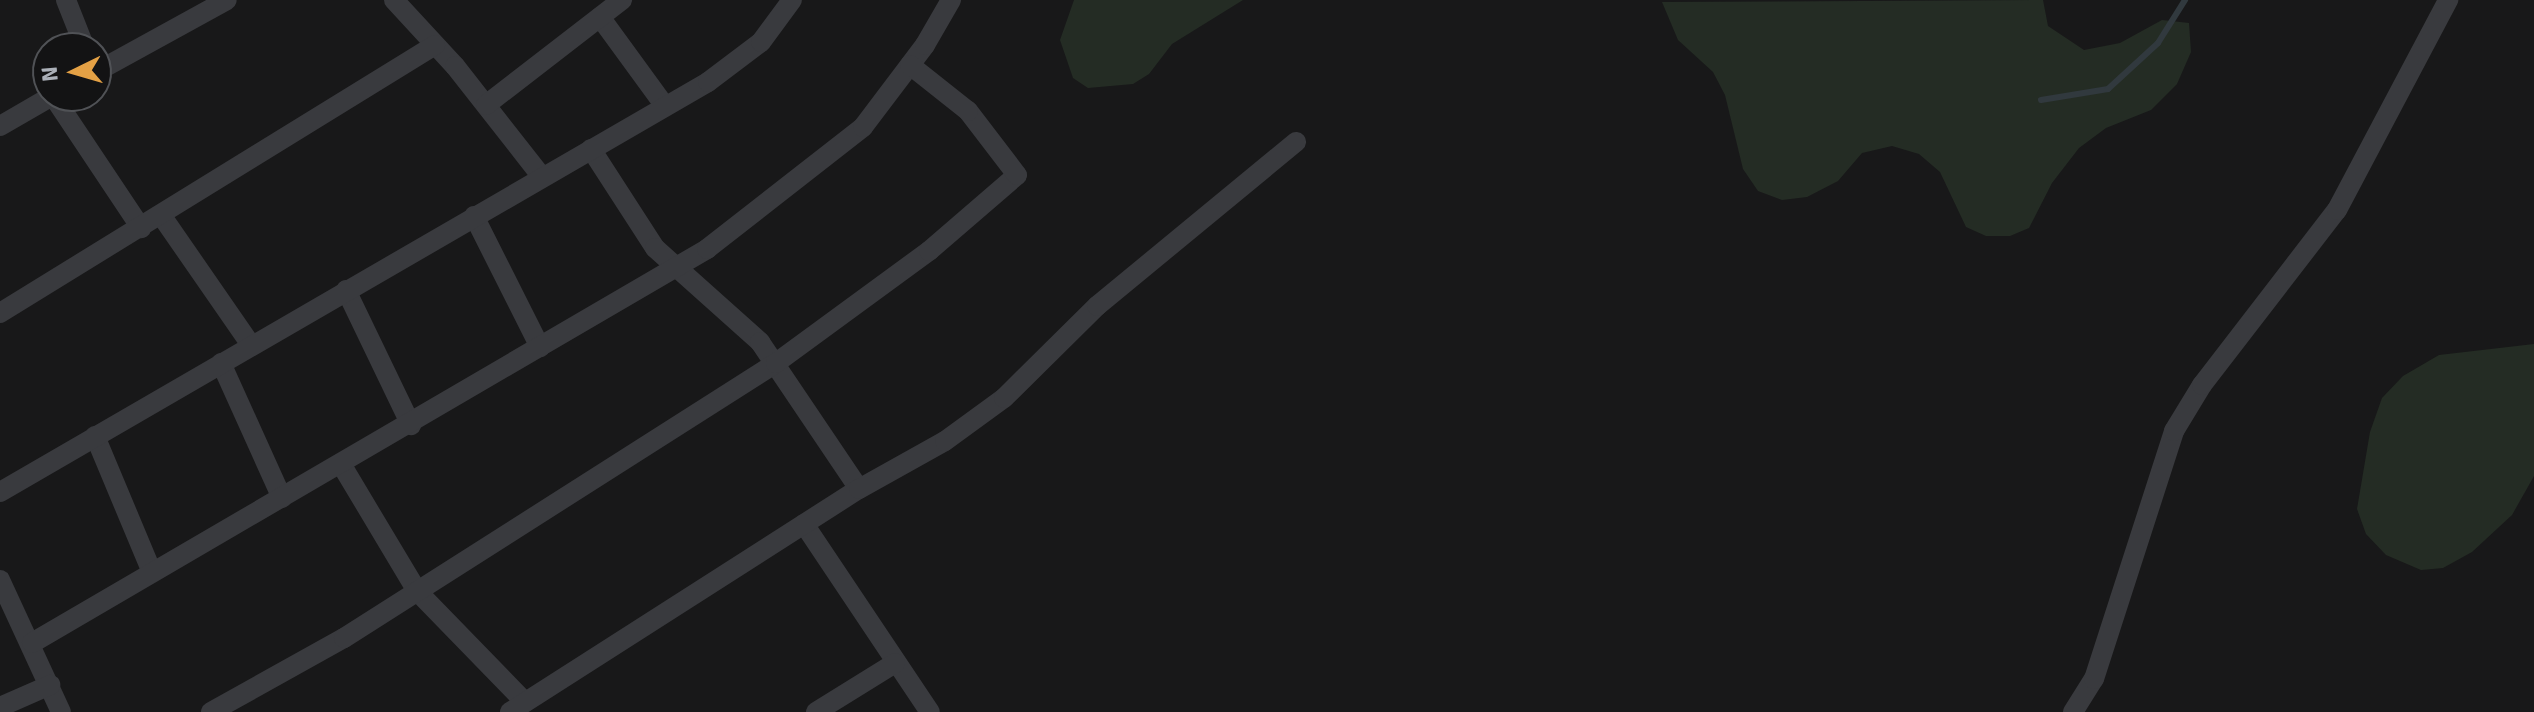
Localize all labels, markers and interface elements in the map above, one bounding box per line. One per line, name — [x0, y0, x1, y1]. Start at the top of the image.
north arrow — [32, 32, 112, 112]
text: N — [35, 65, 64, 83]

